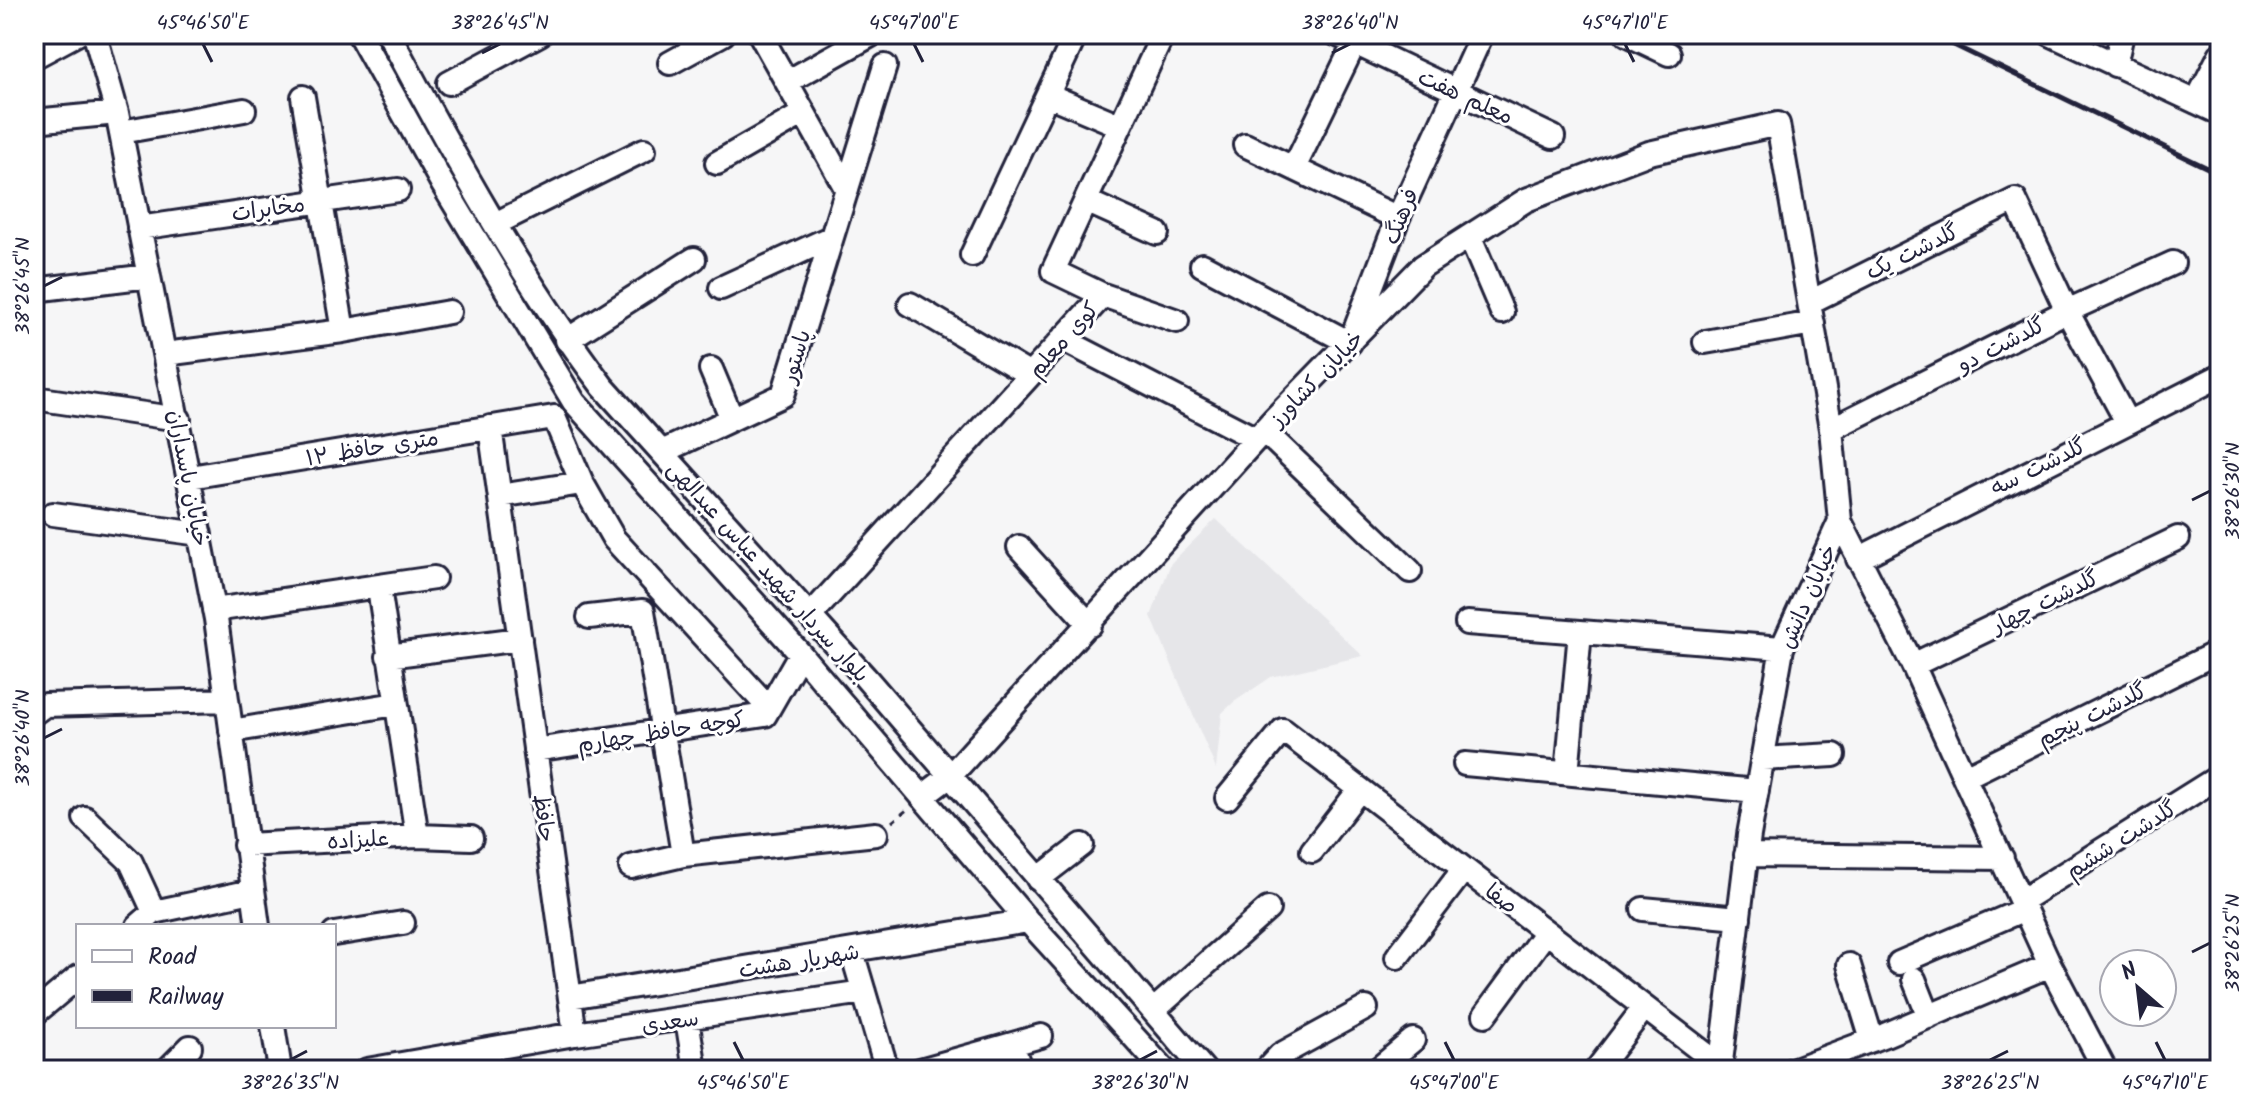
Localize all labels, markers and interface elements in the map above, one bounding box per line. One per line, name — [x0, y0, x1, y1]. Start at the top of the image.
text: 45°46'50"E — [157, 8, 251, 40]
text: 38°26'45"N — [451, 8, 549, 40]
text: 45°47'00"E — [869, 8, 960, 40]
text: 38°26'40"N — [1301, 8, 1399, 40]
text: 45°47'10"E — [1582, 8, 1669, 40]
street label: معلم هفت — [1412, 61, 1518, 136]
street label: فرهنگ — [1375, 183, 1429, 251]
street label: مخابرات — [229, 188, 307, 233]
street label: گلدشت یک — [1860, 216, 1966, 291]
text: 38°26'45"N — [8, 237, 40, 335]
street label: کوی معلم — [1021, 294, 1109, 387]
street label: گلدشت دو — [1950, 309, 2052, 384]
street label: خیابان کشاورز — [1261, 323, 1373, 438]
street label: پاستور — [772, 326, 822, 390]
street label: خیابان پاسداران — [156, 407, 217, 550]
street label: ۱۲ متری حافظ — [303, 422, 441, 477]
street label: گلدشت سه — [1985, 430, 2093, 507]
text: 38°26'30"N — [2218, 442, 2250, 540]
street label: بلوار سردار شهید عباس عبدالهی — [657, 454, 877, 692]
street label: خیابان دانش — [1771, 539, 1848, 655]
street label: گلدشت چهار — [1984, 562, 2106, 645]
street label: گلدشت پنجم — [2032, 675, 2154, 758]
text: 38°26'40"N — [8, 689, 40, 787]
street label: کوچه حافظ چهارم — [575, 703, 748, 764]
street label: حافظ — [522, 792, 563, 845]
street label: گلدشت ششم — [2060, 793, 2185, 889]
street label: علیزاده — [326, 822, 390, 861]
street label: صفا — [1476, 876, 1525, 924]
text: 38°26'25"N — [2218, 894, 2250, 992]
legend — [76, 924, 336, 1028]
street label: شهریار هشت — [737, 936, 862, 989]
text: Road — [148, 938, 197, 977]
north arrow — [2098, 948, 2178, 1028]
text: N — [2115, 954, 2144, 991]
text: Railway — [148, 978, 224, 1017]
street label: سعدی — [640, 1002, 701, 1045]
text: 38°26'35"N — [241, 1068, 339, 1100]
text: 45°46'50"E — [697, 1068, 791, 1100]
text: 38°26'30"N — [1091, 1068, 1189, 1100]
text: 45°47'00"E — [1409, 1068, 1500, 1100]
text: 38°26'25"N — [1941, 1068, 2039, 1100]
text: 45°47'10"E — [2122, 1068, 2209, 1100]

